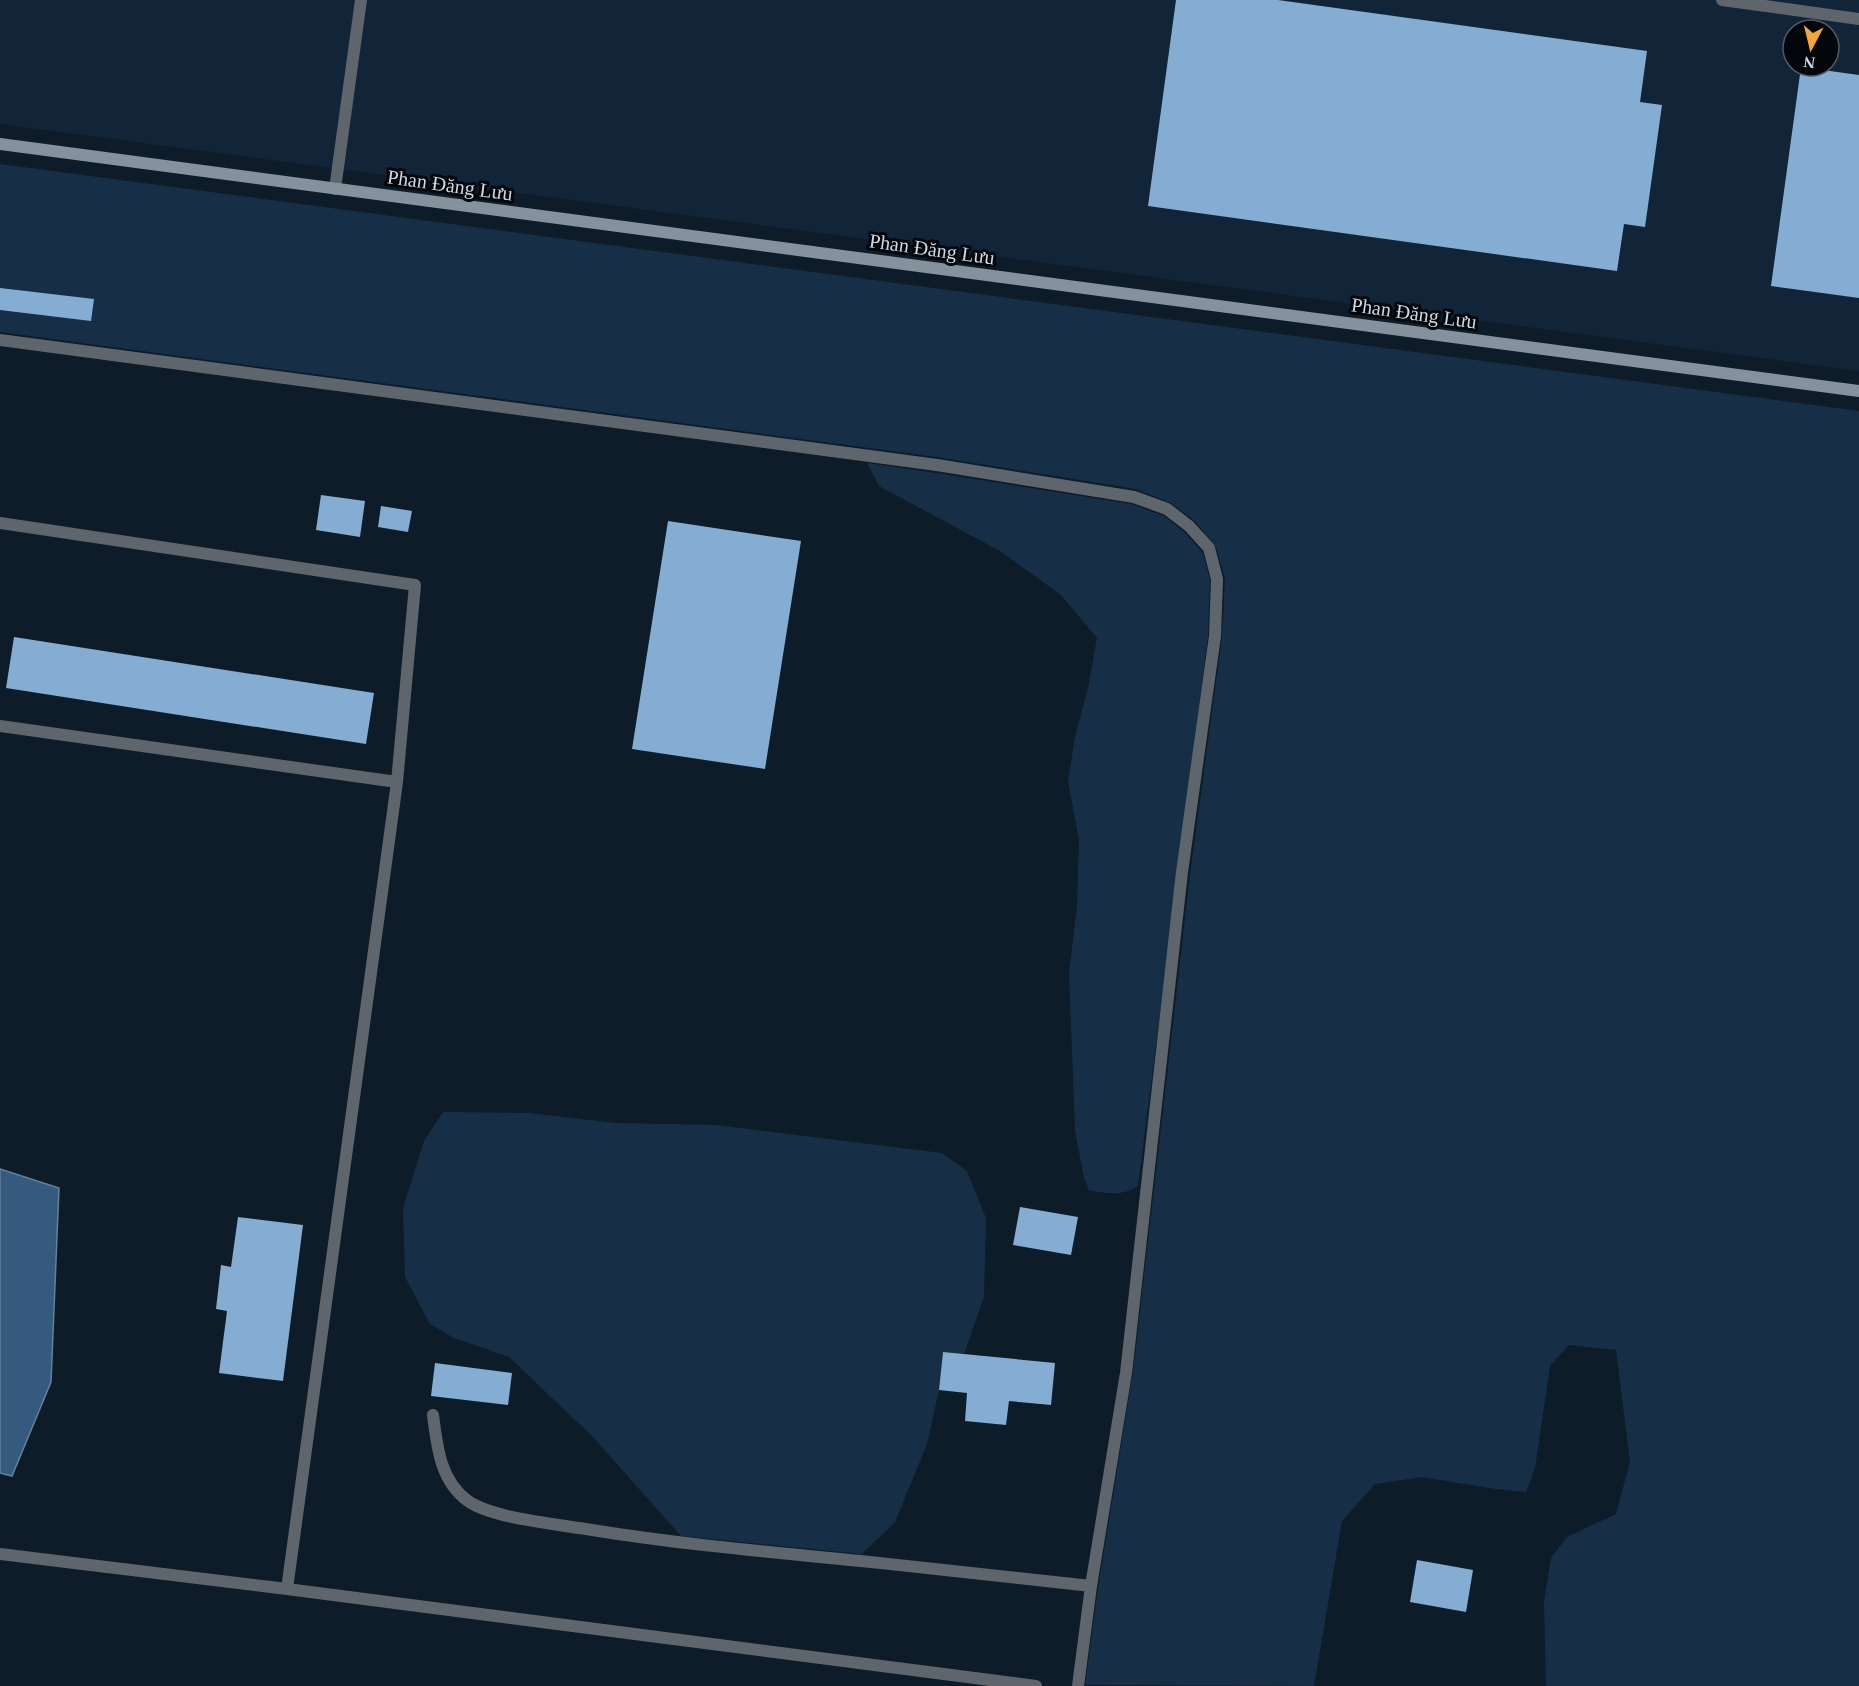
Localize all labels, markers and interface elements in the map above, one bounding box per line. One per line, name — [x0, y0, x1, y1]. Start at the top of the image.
north arrow — [1781, 18, 1841, 78]
text: N — [1802, 53, 1816, 72]
street label: Phan Đăng Lưu — [386, 165, 514, 206]
street label: Phan Đăng Lưu — [868, 229, 996, 270]
street label: Phan Đăng Lưu — [1350, 293, 1478, 334]

